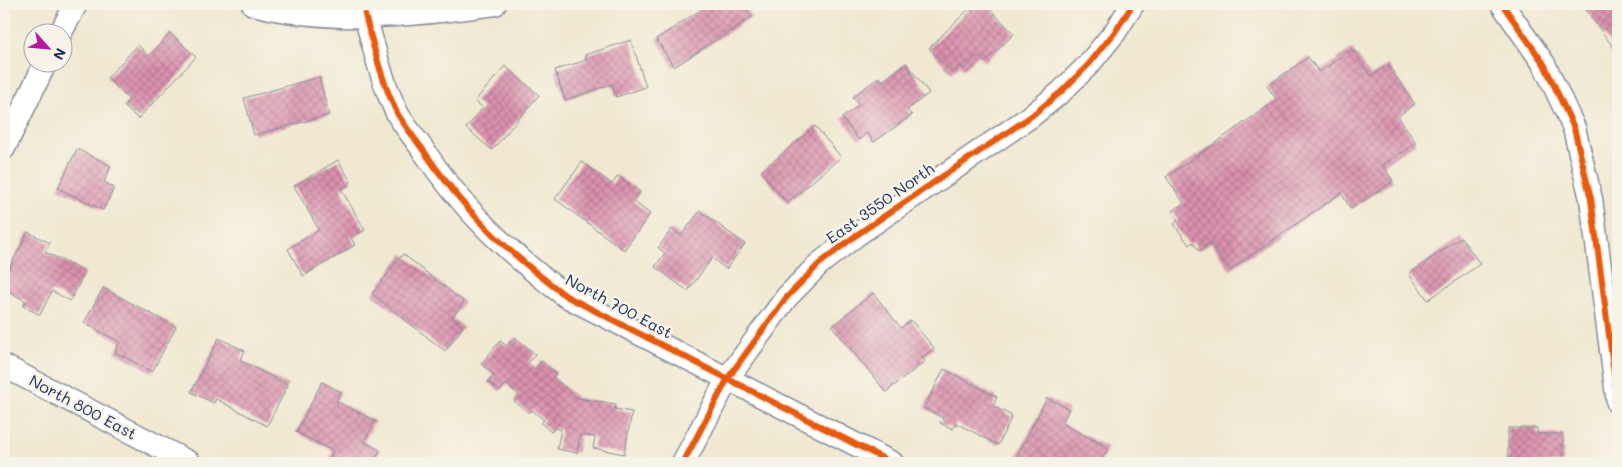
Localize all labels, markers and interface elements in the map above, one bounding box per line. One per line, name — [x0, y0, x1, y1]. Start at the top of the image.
north arrow — [22, 22, 72, 72]
text: N — [49, 45, 71, 63]
street label: East 3550 North — [821, 157, 938, 248]
street label: North 700 East — [562, 269, 676, 343]
street label: North 800 East — [26, 369, 141, 444]

